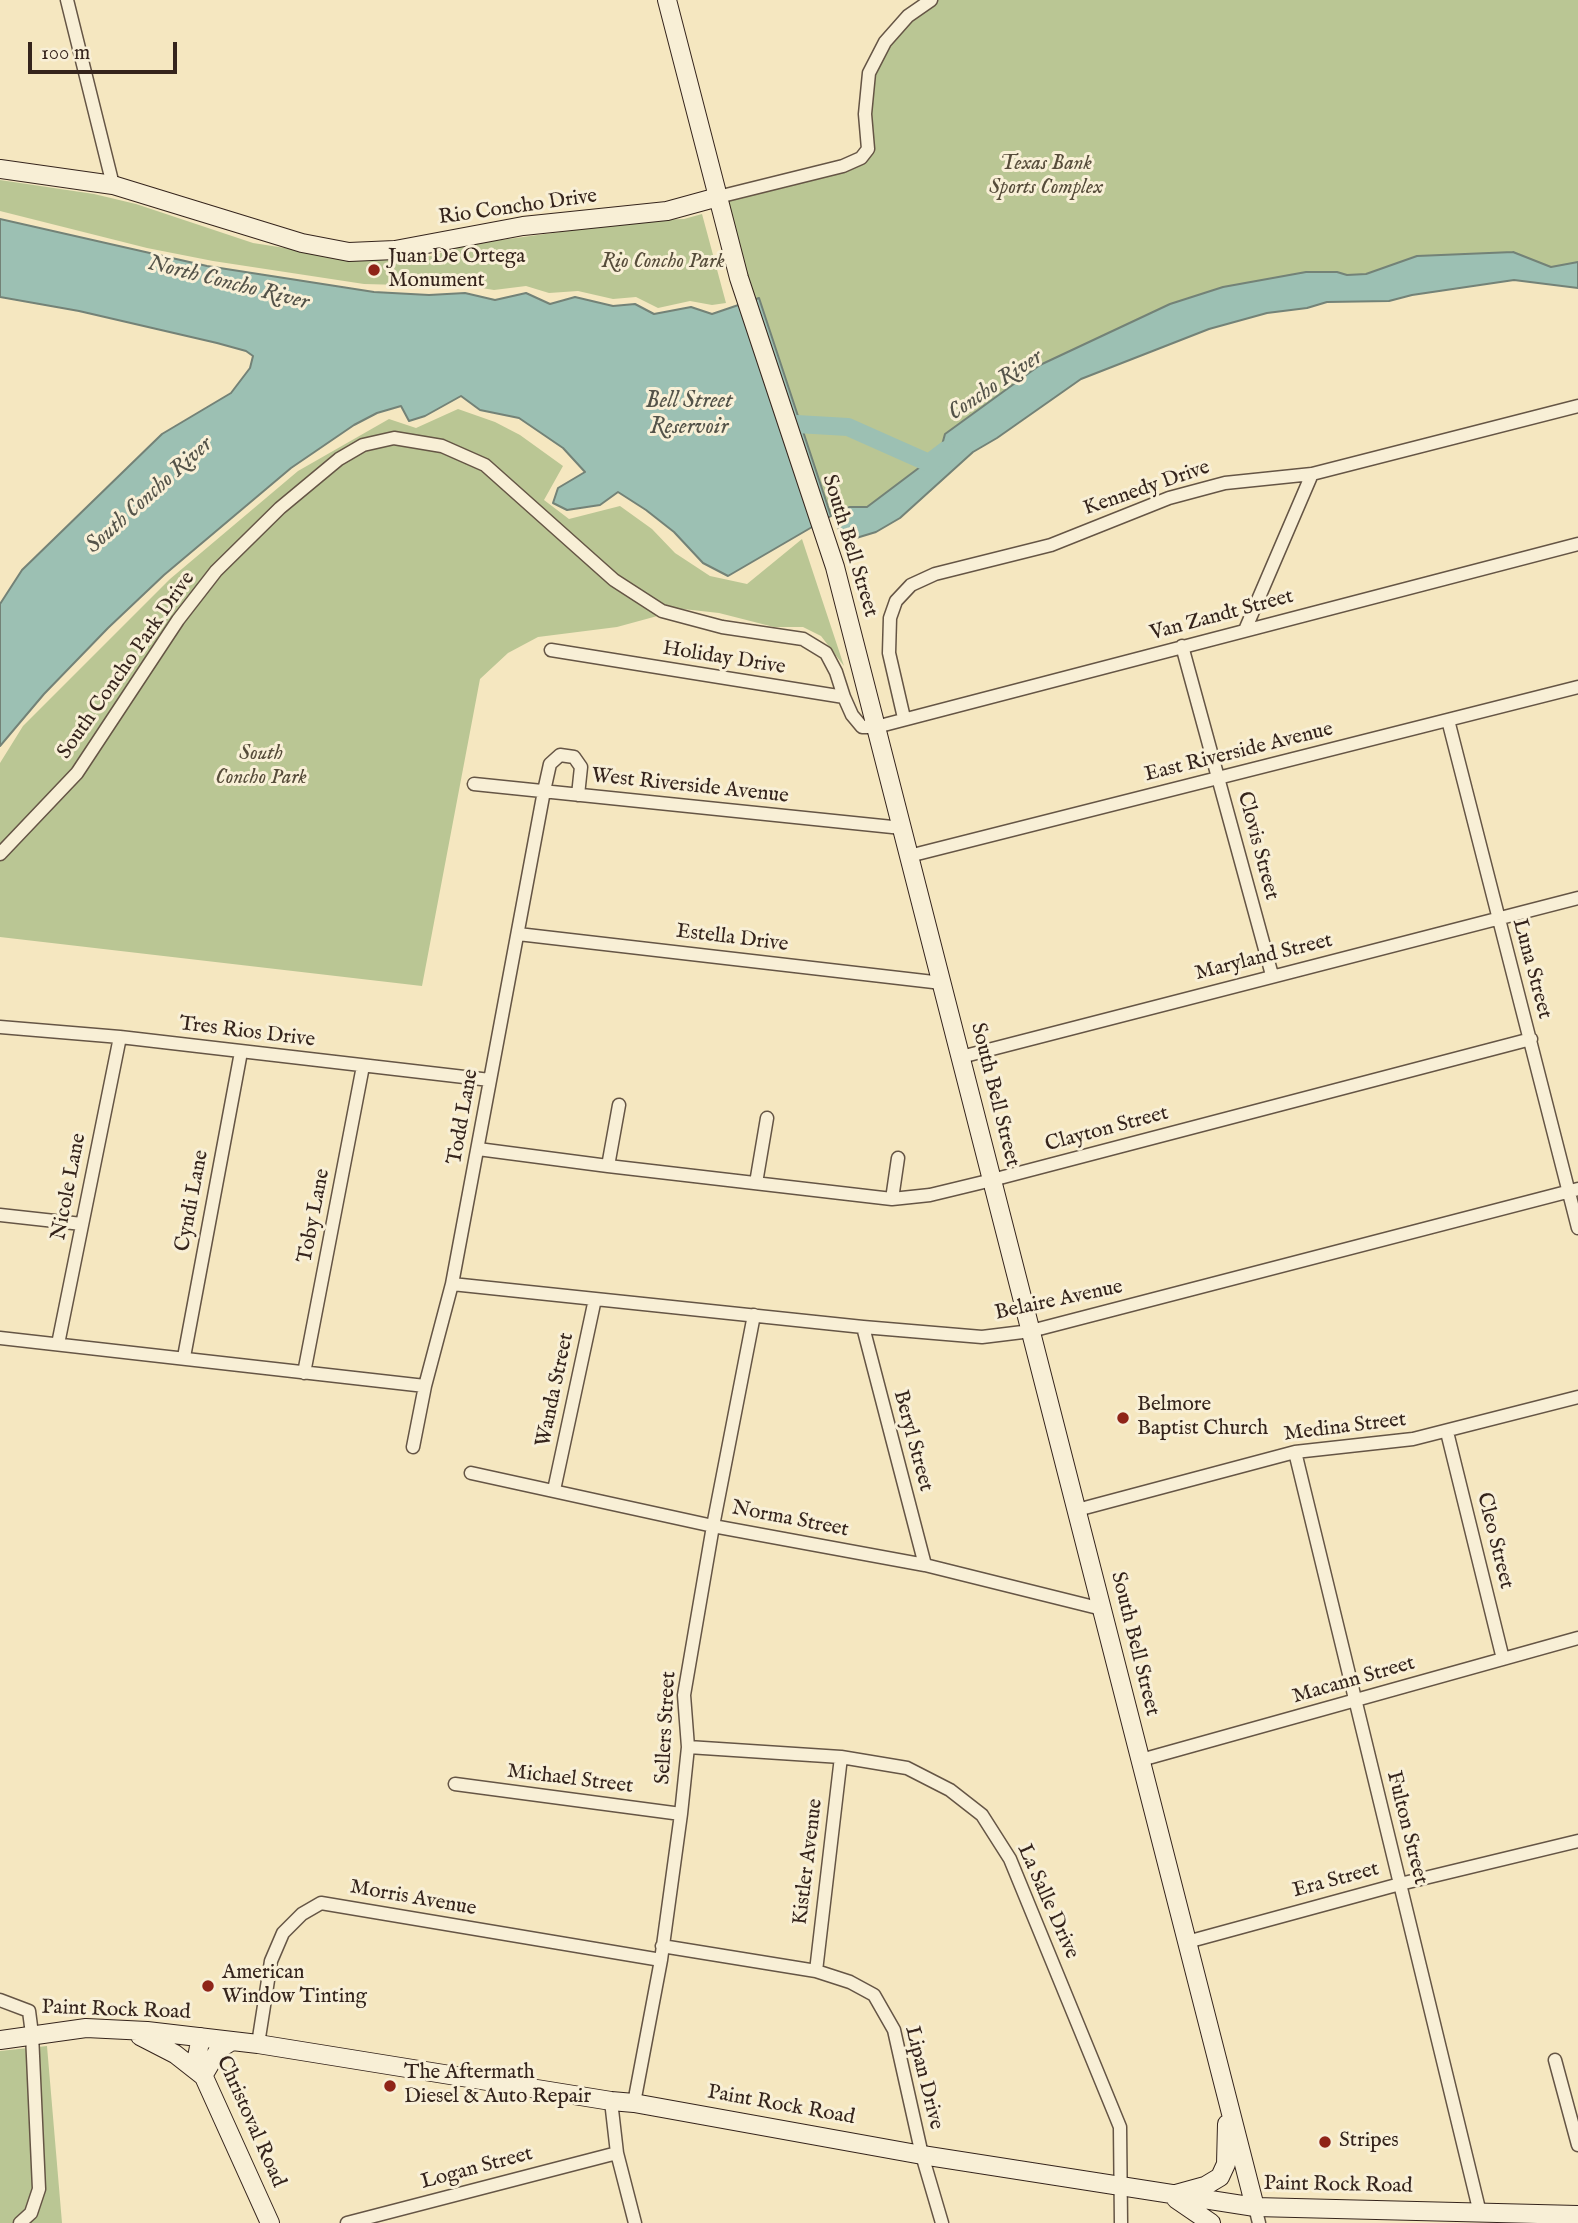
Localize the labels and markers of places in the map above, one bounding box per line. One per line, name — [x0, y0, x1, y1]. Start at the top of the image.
place label: Juan De Ortega Monument — [388, 245, 525, 295]
marker: Juan De Ortega Monument — [366, 262, 382, 278]
place label: Belmore Baptist Church — [1137, 1393, 1268, 1443]
marker: Belmore Baptist Church — [1115, 1410, 1131, 1426]
place label: American Window Tinting — [222, 1961, 367, 2011]
marker: American Window Tinting — [200, 1978, 216, 1994]
place label: The Aftermath Diesel & Auto Repair — [404, 2061, 591, 2111]
marker: The Aftermath Diesel & Auto Repair — [382, 2078, 398, 2094]
place label: Stripes — [1339, 2129, 1399, 2155]
marker: Stripes — [1317, 2134, 1333, 2150]

